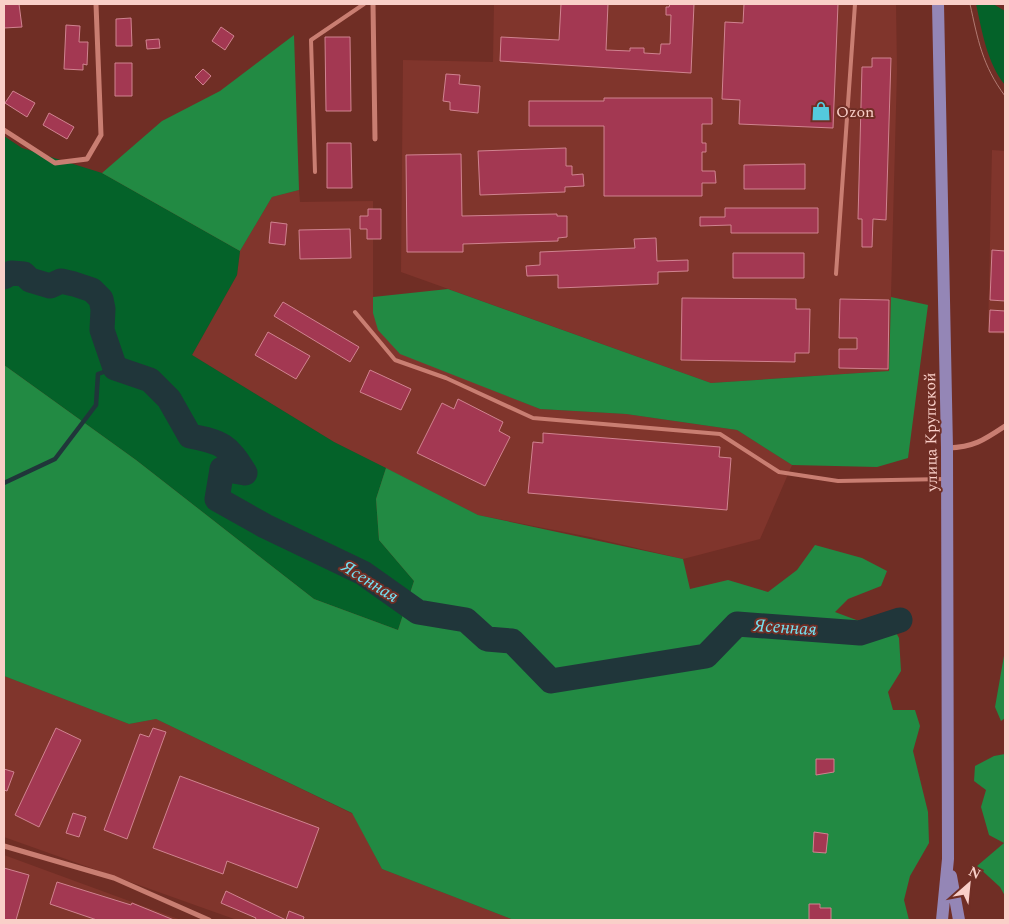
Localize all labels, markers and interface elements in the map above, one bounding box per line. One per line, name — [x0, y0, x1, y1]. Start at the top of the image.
shop icon: Ozon — [810, 100, 832, 122]
place label: Ozon — [836, 100, 874, 124]
street label: улица Крупской — [918, 372, 944, 493]
water label: Ясенная — [335, 553, 404, 610]
water label: Ясенная — [751, 612, 818, 643]
north arrow — [944, 859, 994, 909]
text: N — [965, 861, 985, 885]

